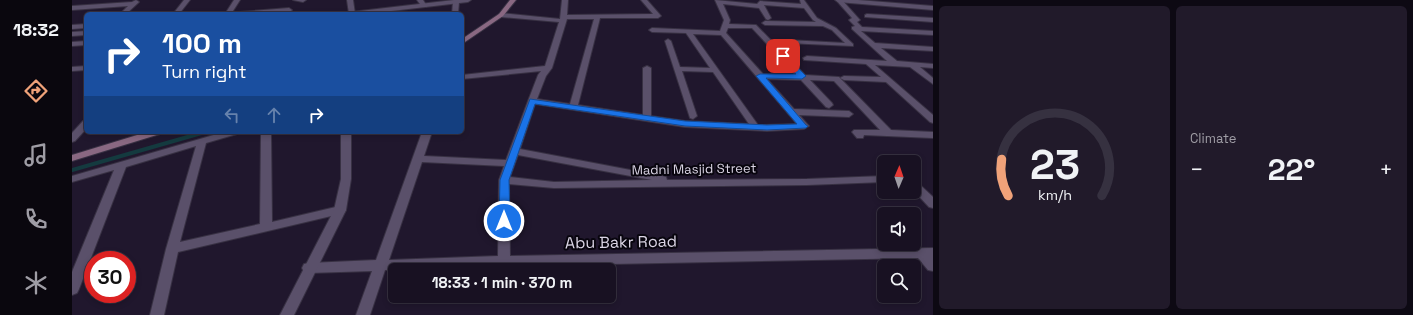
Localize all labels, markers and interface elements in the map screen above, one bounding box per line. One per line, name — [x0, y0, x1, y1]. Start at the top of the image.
text: 18:32 — [13, 18, 59, 41]
text: 100 m — [162, 25, 242, 61]
icon: right — [96, 28, 148, 80]
pin — [766, 39, 800, 73]
icon: arrive — [772, 45, 794, 67]
text: Turn right — [162, 60, 246, 83]
icon: directions — [22, 77, 50, 105]
icon: left — [221, 104, 243, 126]
icon: ahead — [263, 104, 285, 126]
icon: right — [305, 104, 327, 126]
text: Climate — [1190, 130, 1236, 147]
text: 23 — [1030, 137, 1080, 190]
icon: music — [22, 141, 50, 169]
text: 22° — [1268, 150, 1315, 189]
north arrow — [877, 155, 921, 199]
map controls — [877, 155, 921, 303]
text: − — [1190, 155, 1204, 183]
text: + — [1379, 155, 1393, 183]
street label: Madni Masjid Street — [631, 159, 757, 179]
text: km/h — [1037, 185, 1072, 203]
position arrow — [483, 200, 525, 242]
icon: phone — [22, 205, 50, 233]
button: sound — [877, 207, 921, 251]
street label: Abu Bakr Road — [565, 231, 677, 253]
speed limit sign: 30 — [84, 251, 136, 303]
button: search — [877, 259, 921, 303]
icon: climate — [22, 269, 50, 297]
text: 18:33 · 1 min · 370 m — [432, 273, 572, 292]

